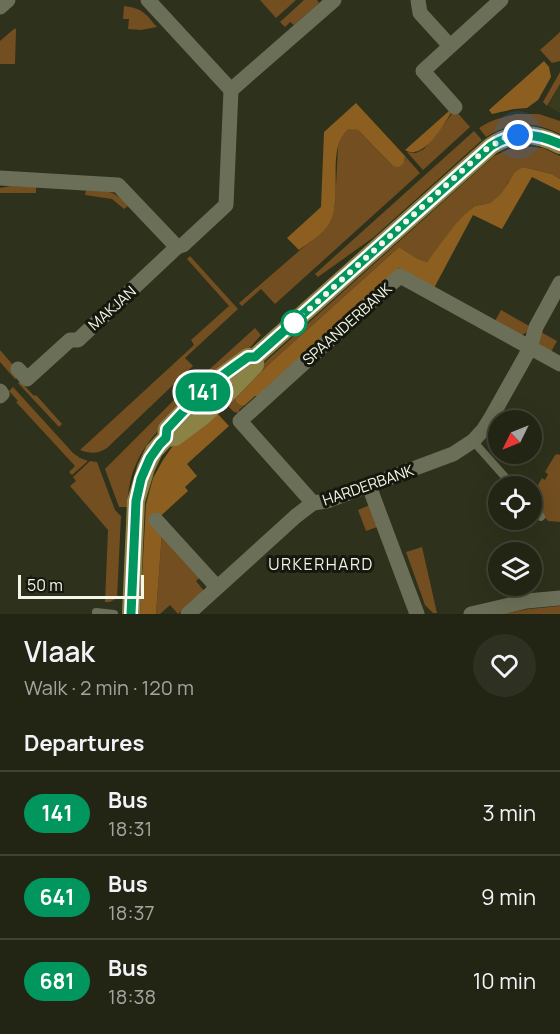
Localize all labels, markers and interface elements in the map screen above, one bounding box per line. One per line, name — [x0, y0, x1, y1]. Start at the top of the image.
your location — [503, 120, 533, 150]
street label: SPAANDERBANK — [298, 278, 396, 370]
street label: MAKJAN — [84, 281, 140, 335]
unlabelled marker — [281, 310, 307, 336]
line badge: 141 — [168, 372, 238, 412]
text: 141 — [187, 378, 219, 406]
north arrow — [488, 410, 542, 464]
map controls — [488, 410, 542, 596]
street label: HARDERBANK — [320, 460, 416, 510]
button: locate — [488, 476, 542, 530]
button: layers — [488, 542, 542, 596]
district label: URKERHARD — [268, 553, 374, 575]
scale bar — [18, 572, 144, 600]
text: 50 m — [27, 574, 63, 596]
text: Vlaak — [24, 632, 95, 670]
button: heart — [473, 634, 536, 697]
text: Walk · 2 min · 120 m — [24, 674, 194, 701]
text: Departures — [24, 728, 144, 758]
text: Bus — [108, 785, 148, 815]
text: 3 min — [483, 798, 536, 828]
text: 141 — [41, 799, 73, 827]
text: 18:31 — [108, 815, 152, 842]
text: Bus — [108, 869, 148, 899]
text: 9 min — [481, 882, 536, 912]
text: 641 — [39, 883, 75, 911]
text: 18:37 — [108, 899, 155, 926]
text: Bus — [108, 953, 148, 983]
text: 10 min — [473, 966, 536, 996]
text: 681 — [39, 967, 75, 995]
text: 18:38 — [108, 983, 156, 1010]

